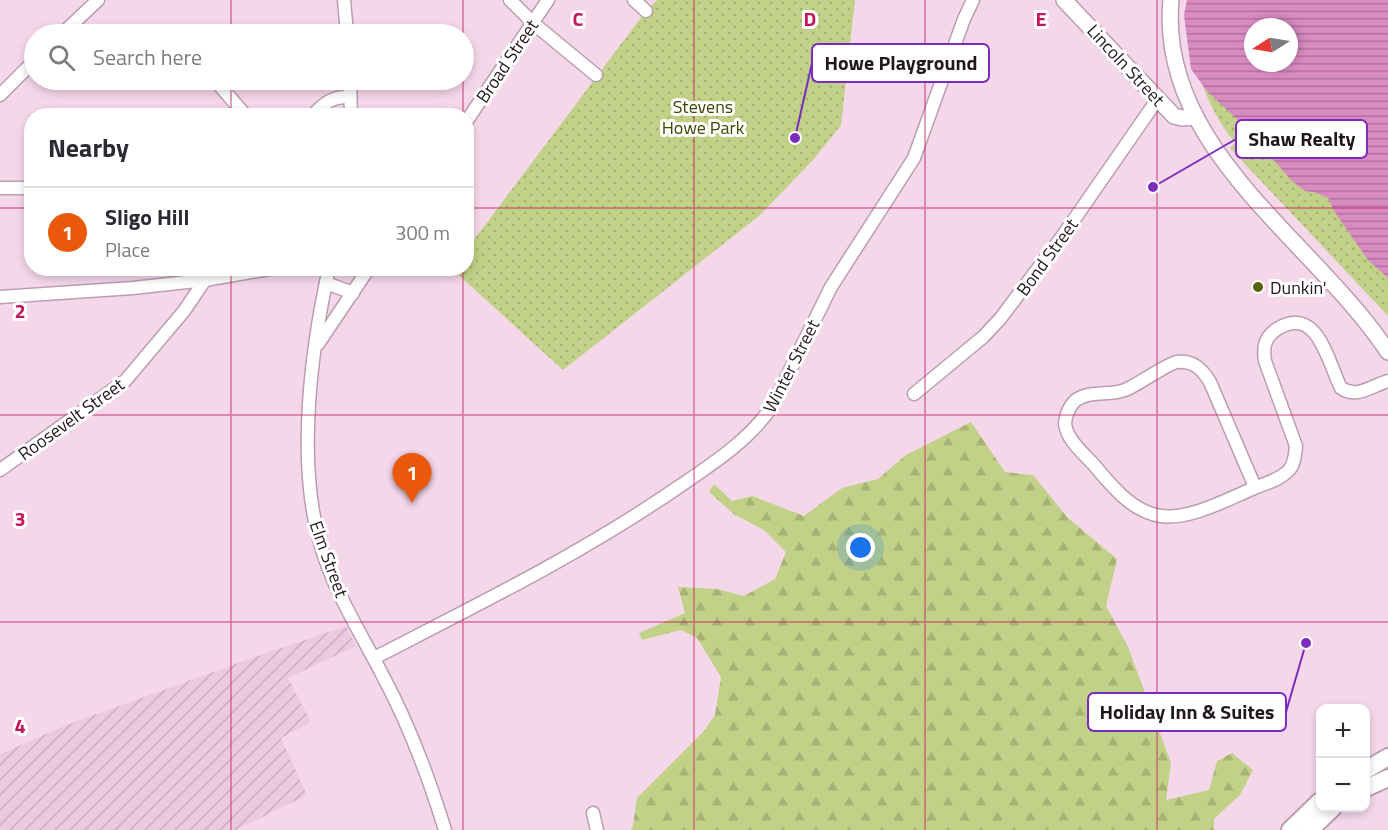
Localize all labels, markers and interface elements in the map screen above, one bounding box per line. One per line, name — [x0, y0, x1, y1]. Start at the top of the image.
text: C — [573, 3, 584, 34]
text: D — [804, 3, 816, 34]
text: E — [1035, 3, 1047, 34]
street label: Broad Street — [469, 13, 545, 108]
street label: Lincoln Street — [1081, 18, 1172, 113]
north arrow — [1244, 18, 1298, 72]
search box — [24, 24, 474, 90]
text: Search here — [93, 40, 202, 74]
icon: search — [45, 41, 78, 74]
callout: Howe Playground — [812, 44, 989, 82]
text: Howe Playground — [824, 47, 978, 78]
park label: Stevens Howe Park — [662, 93, 745, 141]
callout: Shaw Realty — [1236, 120, 1367, 158]
text: Shaw Realty — [1248, 123, 1356, 154]
text: Nearby — [48, 128, 129, 167]
text: Sligo Hill — [105, 200, 189, 234]
street label: Bond Street — [1010, 212, 1085, 301]
text: 1 — [62, 217, 73, 248]
text: 300 m — [395, 217, 450, 248]
text: Place — [105, 234, 150, 265]
place label: Dunkin' — [1270, 274, 1327, 301]
marker: Dunkin' — [1251, 280, 1265, 294]
text: 2 — [14, 295, 26, 326]
street label: Winter Street — [756, 314, 826, 417]
street label: Roosevelt Street — [12, 371, 130, 467]
pin: 1 — [392, 454, 432, 503]
text: 3 — [14, 503, 26, 534]
street label: Elm Street — [303, 517, 356, 602]
your location — [846, 533, 875, 562]
callout: Holiday Inn & Suites — [1088, 693, 1286, 731]
text: Holiday Inn & Suites — [1100, 696, 1274, 727]
map controls — [1316, 704, 1370, 812]
button: + — [1316, 704, 1370, 758]
text: 4 — [14, 710, 26, 741]
button: − — [1316, 758, 1370, 812]

